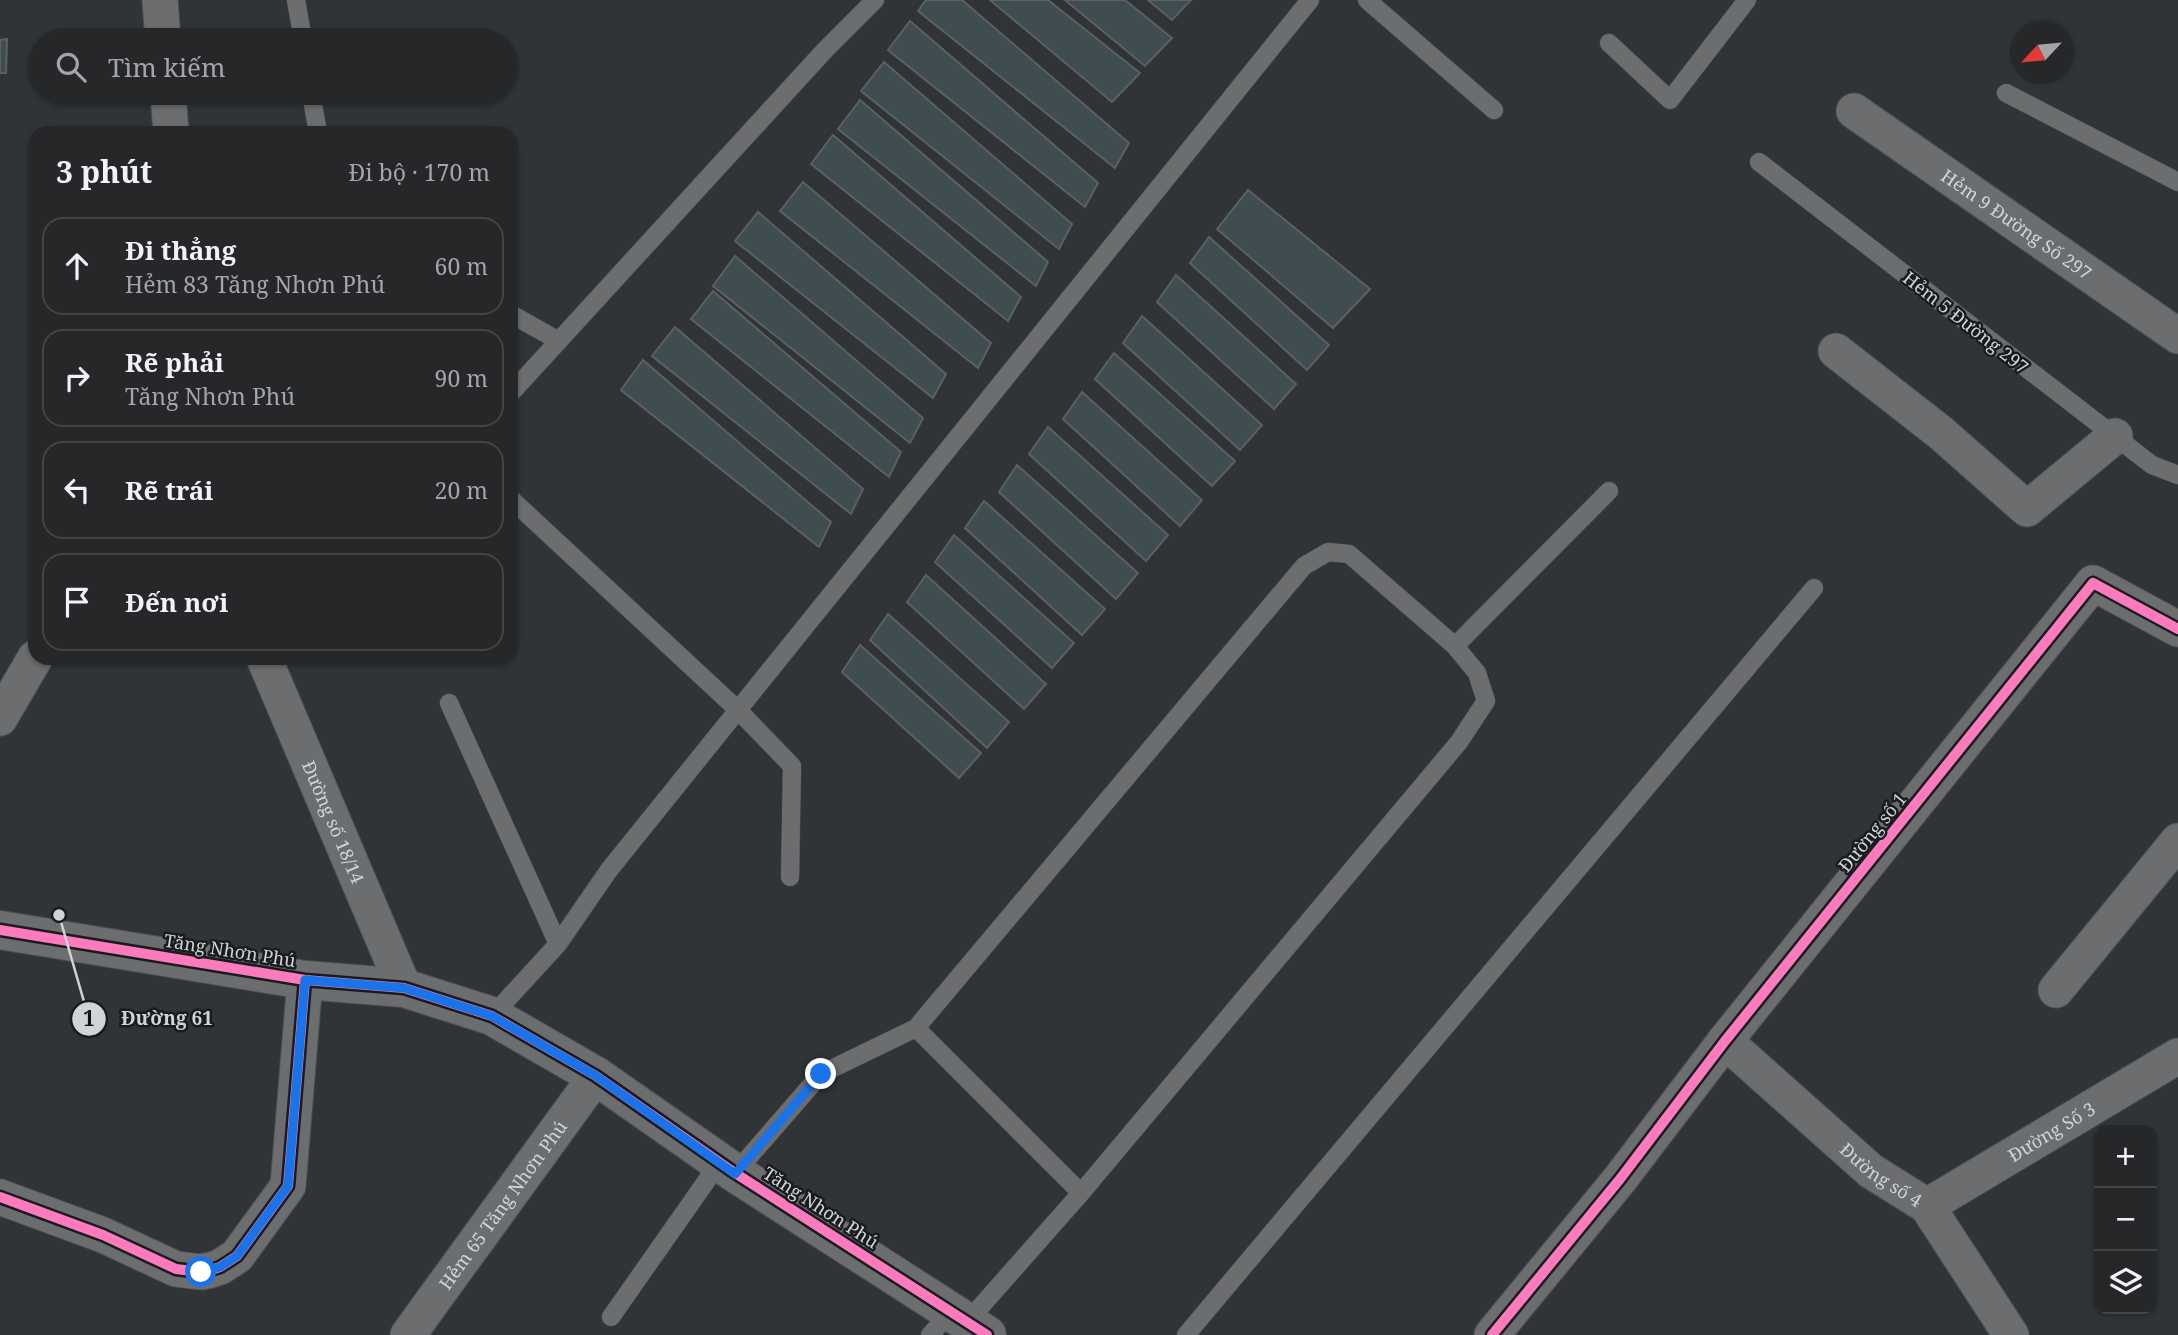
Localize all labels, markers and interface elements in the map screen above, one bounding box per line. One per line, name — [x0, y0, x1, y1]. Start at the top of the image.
north arrow — [2010, 21, 2073, 84]
search box — [28, 28, 518, 105]
icon: search — [52, 48, 90, 86]
text: Tìm kiếm — [108, 49, 226, 85]
text: 3 phút — [56, 151, 152, 192]
text: Đi bộ · 170 m — [349, 156, 490, 188]
street label: Hẻm 9 Đường Số 297 — [1937, 163, 2097, 285]
text: Đi thẳng — [125, 232, 236, 268]
icon: ahead — [58, 247, 96, 285]
text: 60 m — [435, 250, 488, 282]
street label: Hẻm 5 Đường 297 — [1898, 265, 2034, 379]
text: Hẻm 83 Tăng Nhơn Phú — [125, 268, 385, 300]
text: Rẽ phải — [125, 344, 224, 380]
icon: right — [58, 359, 96, 397]
text: 90 m — [435, 362, 488, 394]
text: Tăng Nhơn Phú — [125, 380, 295, 412]
icon: left — [58, 471, 96, 509]
text: Rẽ trái — [125, 472, 214, 508]
text: 20 m — [435, 474, 488, 506]
icon: arrive — [58, 583, 96, 621]
text: Đến nơi — [125, 584, 228, 620]
street label: Đường số 18/14 — [297, 757, 370, 887]
street label: Đường số 1 — [1833, 787, 1911, 877]
street label: Tăng Nhơn Phú — [162, 928, 298, 972]
callout: Đường 61 — [72, 999, 227, 1039]
text: 1 — [83, 1004, 95, 1032]
text: Đường 61 — [121, 1005, 213, 1031]
route end — [805, 1058, 836, 1089]
street label: Đường Số 3 — [2003, 1096, 2099, 1167]
street label: Hẻm 65 Tăng Nhơn Phú — [433, 1115, 572, 1294]
map controls — [2094, 1125, 2157, 1314]
button: + — [2094, 1125, 2157, 1188]
street label: Đường số 4 — [1835, 1137, 1927, 1212]
street label: Tăng Nhơn Phú — [759, 1161, 884, 1254]
button: − — [2094, 1188, 2157, 1251]
button: layers — [2094, 1251, 2157, 1314]
route start — [185, 1256, 216, 1287]

